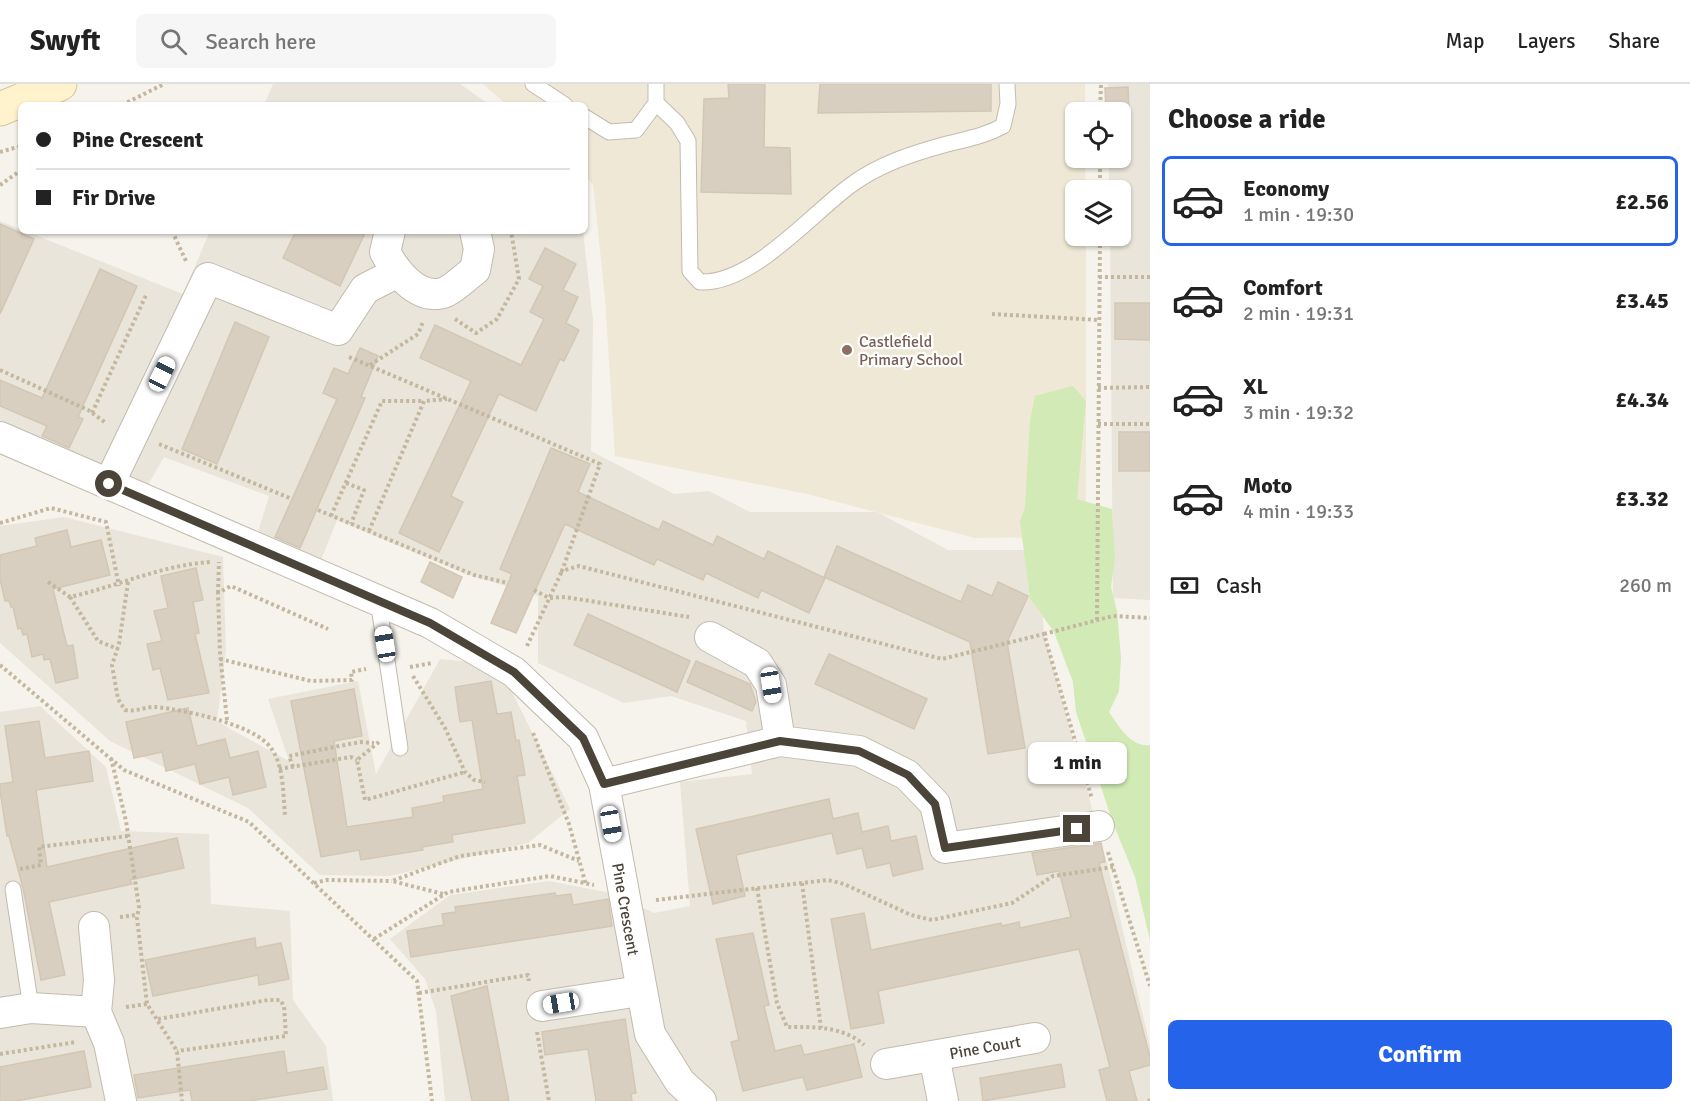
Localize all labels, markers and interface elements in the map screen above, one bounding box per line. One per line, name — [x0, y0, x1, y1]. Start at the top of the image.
search box — [136, 14, 556, 68]
text: Swyft — [30, 24, 100, 58]
icon: search — [157, 25, 190, 58]
text: Search here — [205, 28, 316, 55]
text: Map — [1446, 28, 1484, 54]
text: Layers — [1517, 28, 1575, 54]
text: Share — [1608, 28, 1660, 54]
map controls — [1065, 102, 1131, 246]
button: locate — [1065, 102, 1131, 168]
text: Choose a ride — [1168, 103, 1326, 136]
text: Pine Crescent — [72, 126, 203, 153]
icon: car — [1171, 174, 1225, 228]
text: Economy — [1243, 175, 1329, 202]
button: layers — [1065, 180, 1131, 246]
text: Fir Drive — [72, 184, 155, 211]
text: £2.56 — [1615, 188, 1669, 215]
text: 1 min · 19:30 — [1243, 202, 1354, 227]
icon: car — [1171, 273, 1225, 327]
text: Comfort — [1243, 274, 1323, 301]
text: £3.45 — [1615, 287, 1669, 314]
text: 2 min · 19:31 — [1243, 301, 1354, 326]
place label: Castlefield Primary School — [859, 332, 963, 370]
marker: Castlefield Primary School — [840, 343, 854, 357]
car — [146, 354, 178, 394]
icon: car — [1171, 372, 1225, 426]
text: XL — [1243, 373, 1268, 400]
text: £4.34 — [1615, 386, 1669, 413]
text: 3 min · 19:32 — [1243, 400, 1354, 425]
route start — [95, 470, 122, 497]
icon: car — [1171, 471, 1225, 525]
text: Moto — [1243, 472, 1292, 499]
text: £3.32 — [1615, 485, 1669, 512]
text: 4 min · 19:33 — [1243, 499, 1354, 524]
icon: cash — [1168, 569, 1201, 602]
text: Cash — [1216, 572, 1262, 599]
text: 260 m — [1619, 573, 1672, 598]
car — [373, 625, 397, 663]
car — [759, 666, 783, 704]
callout: 1 min — [1028, 742, 1126, 784]
text: 1 min — [1053, 750, 1102, 775]
car — [599, 805, 623, 843]
route end — [1063, 815, 1090, 842]
street label: Pine Crescent — [607, 861, 643, 957]
car — [542, 991, 580, 1015]
button: Confirm — [1168, 1020, 1672, 1089]
street label: Pine Court — [948, 1032, 1023, 1064]

